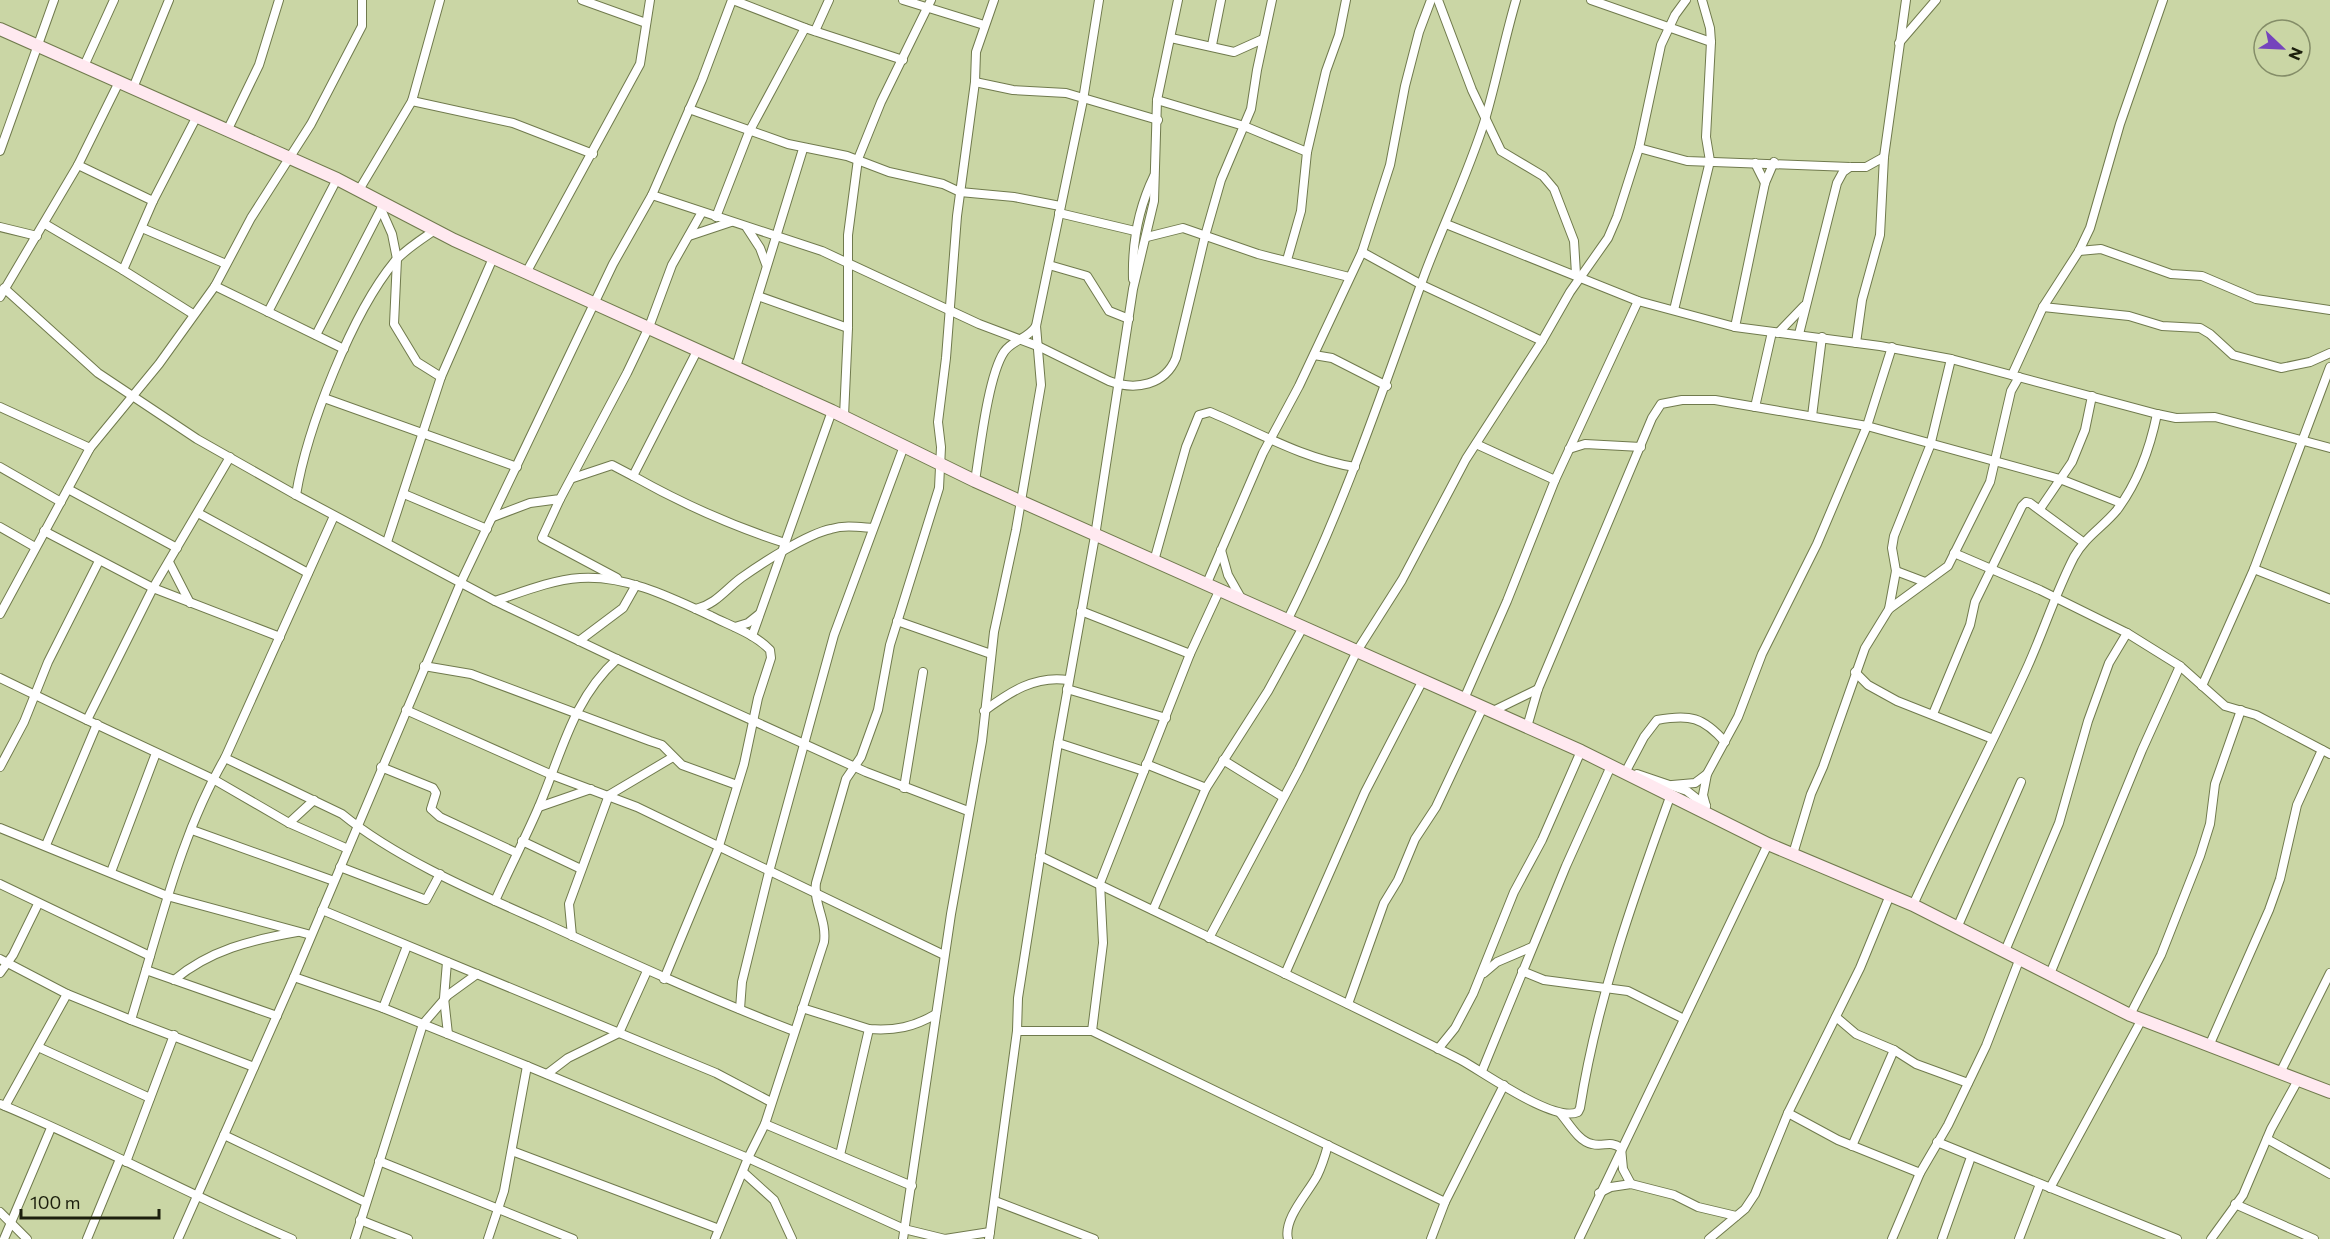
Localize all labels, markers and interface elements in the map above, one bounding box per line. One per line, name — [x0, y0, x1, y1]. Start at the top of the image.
north arrow — [2252, 18, 2312, 78]
text: N — [2285, 45, 2307, 63]
scale bar — [21, 1182, 159, 1220]
text: 100 m — [30, 1191, 80, 1213]

